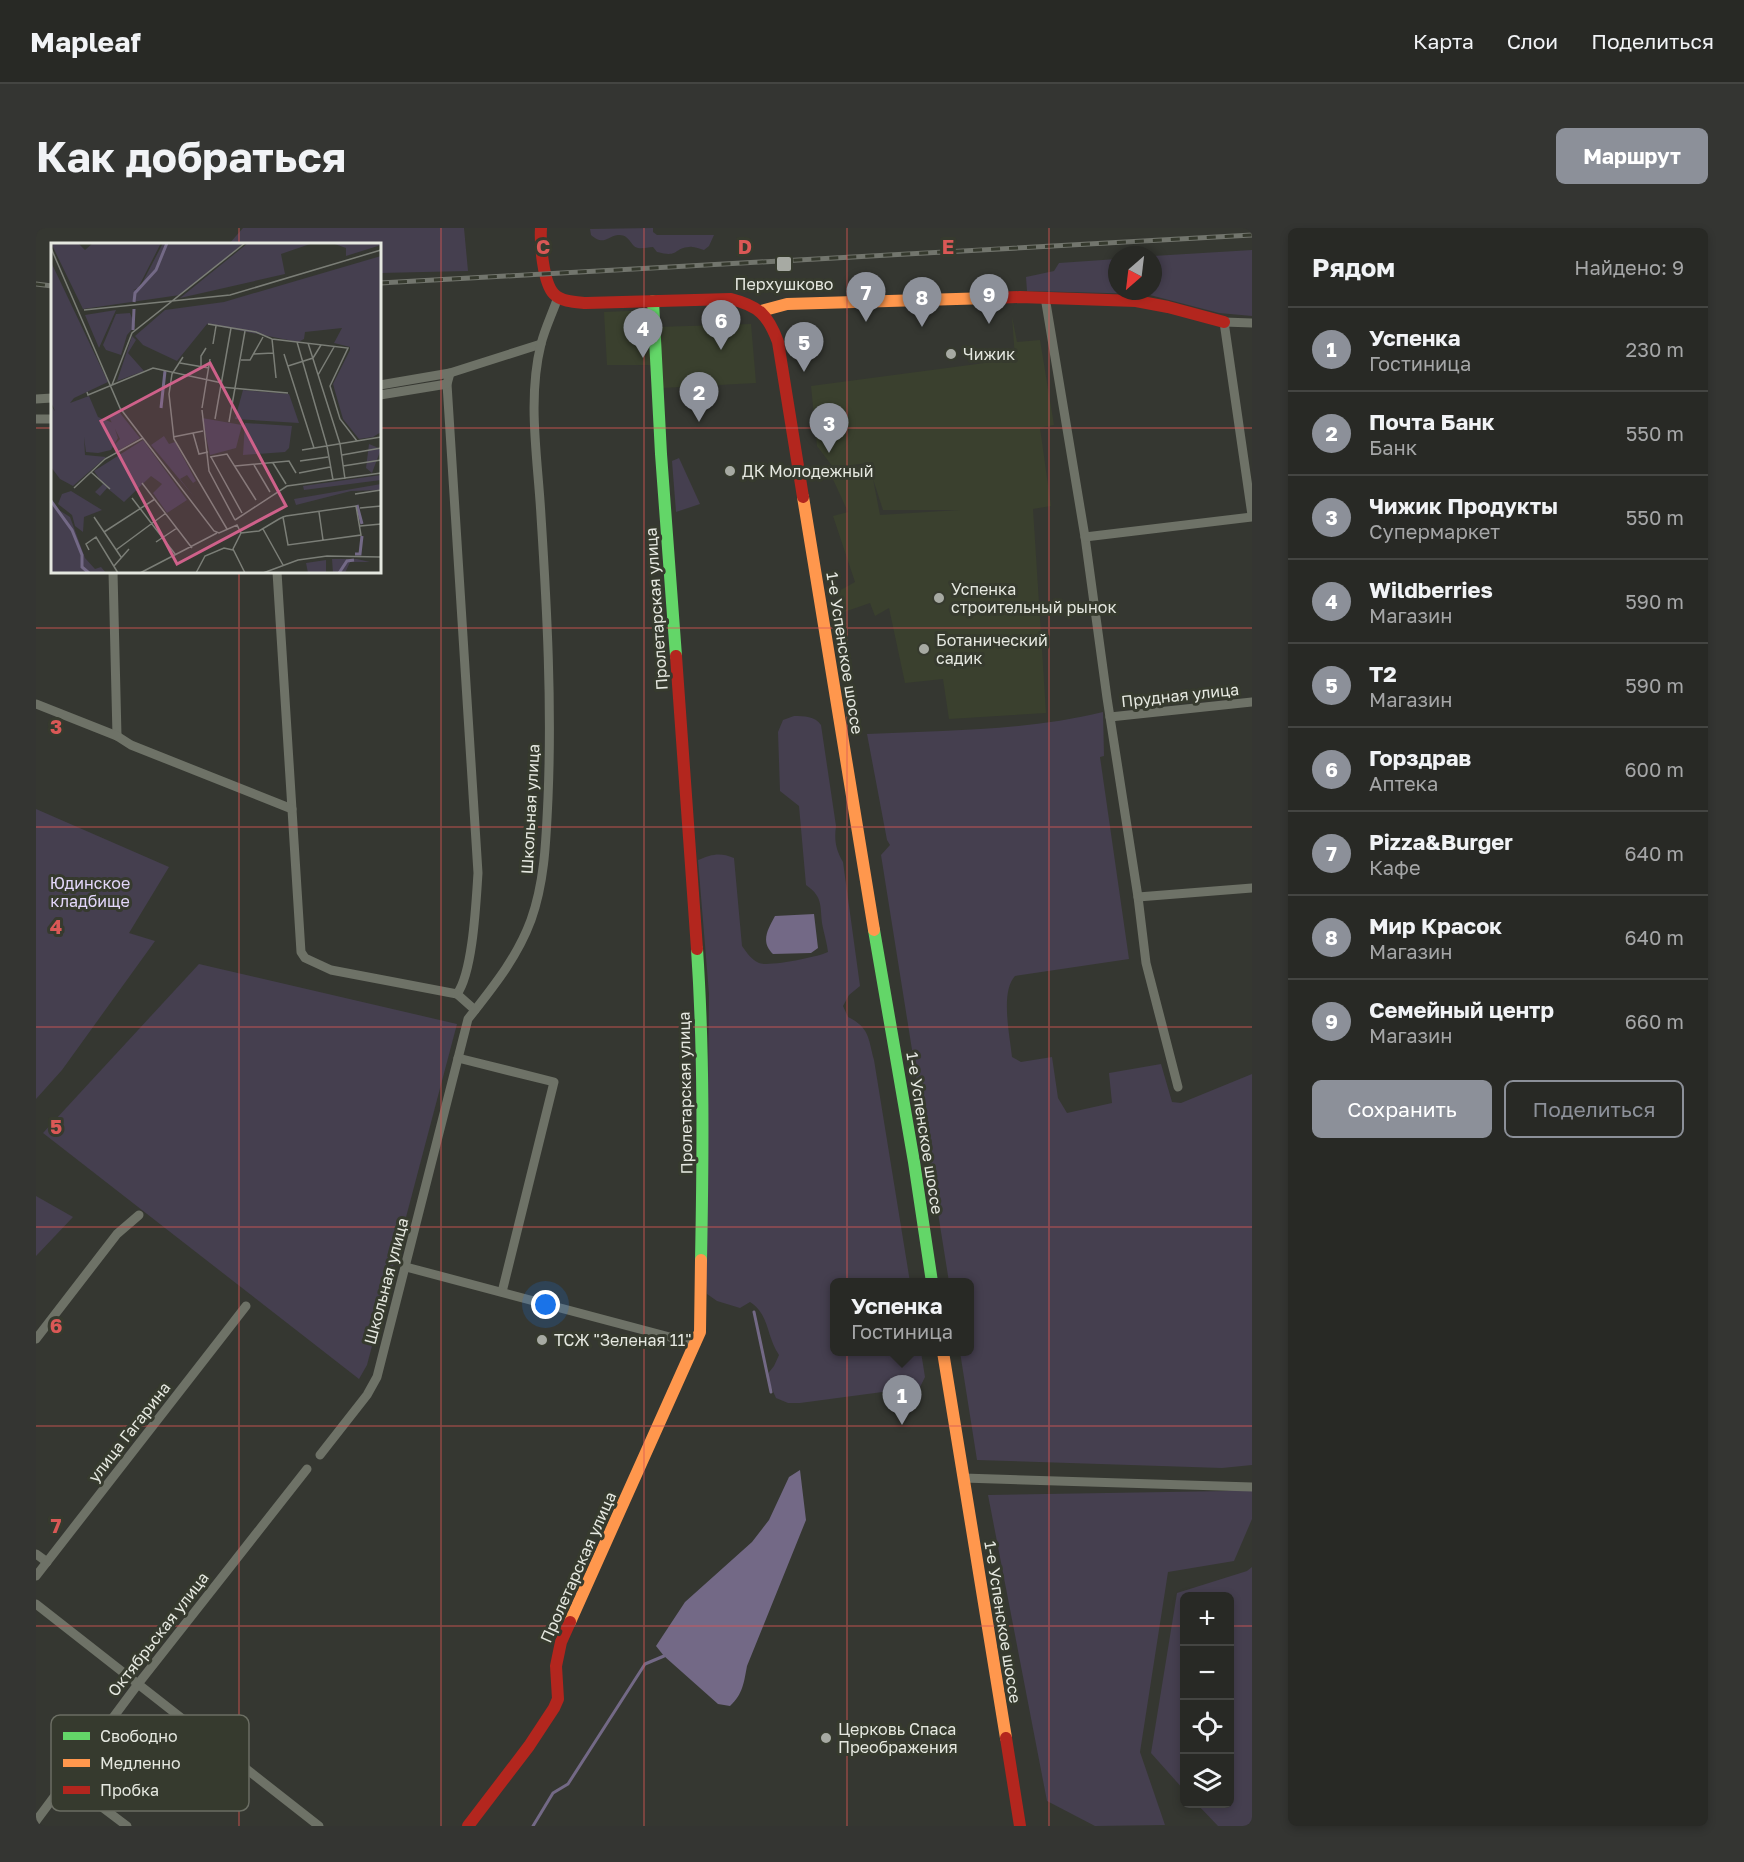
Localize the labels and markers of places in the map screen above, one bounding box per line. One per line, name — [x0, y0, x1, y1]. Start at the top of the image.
marker: Перхушково — [775, 255, 793, 273]
pin: 7 — [846, 272, 886, 322]
place label: Перхушково — [735, 274, 833, 294]
pin: 9 — [970, 274, 1008, 324]
pin: 8 — [902, 278, 942, 327]
pin: 6 — [702, 300, 740, 350]
pin: 4 — [624, 308, 662, 358]
pin: 5 — [784, 322, 824, 372]
place label: Чижик — [963, 344, 1015, 364]
marker: Чижик — [944, 347, 958, 361]
pin: 2 — [680, 372, 718, 422]
pin: 3 — [810, 404, 848, 453]
place label: ДК Молодежный — [742, 461, 874, 481]
marker: ДК Молодежный — [723, 464, 737, 478]
place label: Успенка строительный рынок — [951, 579, 1117, 617]
marker: Успенка строительный рынок — [932, 591, 946, 605]
place label: Ботанический садик — [936, 630, 1048, 668]
marker: Ботанический садик — [917, 642, 931, 656]
place label: ТСЖ "Зеленая 11" — [554, 1330, 691, 1350]
marker: ТСЖ "Зеленая 11" — [535, 1333, 549, 1347]
pin: 1 — [882, 1376, 922, 1425]
place label: Церковь Спаса Преображения — [838, 1719, 958, 1757]
marker: Церковь Спаса Преображения — [819, 1731, 833, 1745]

